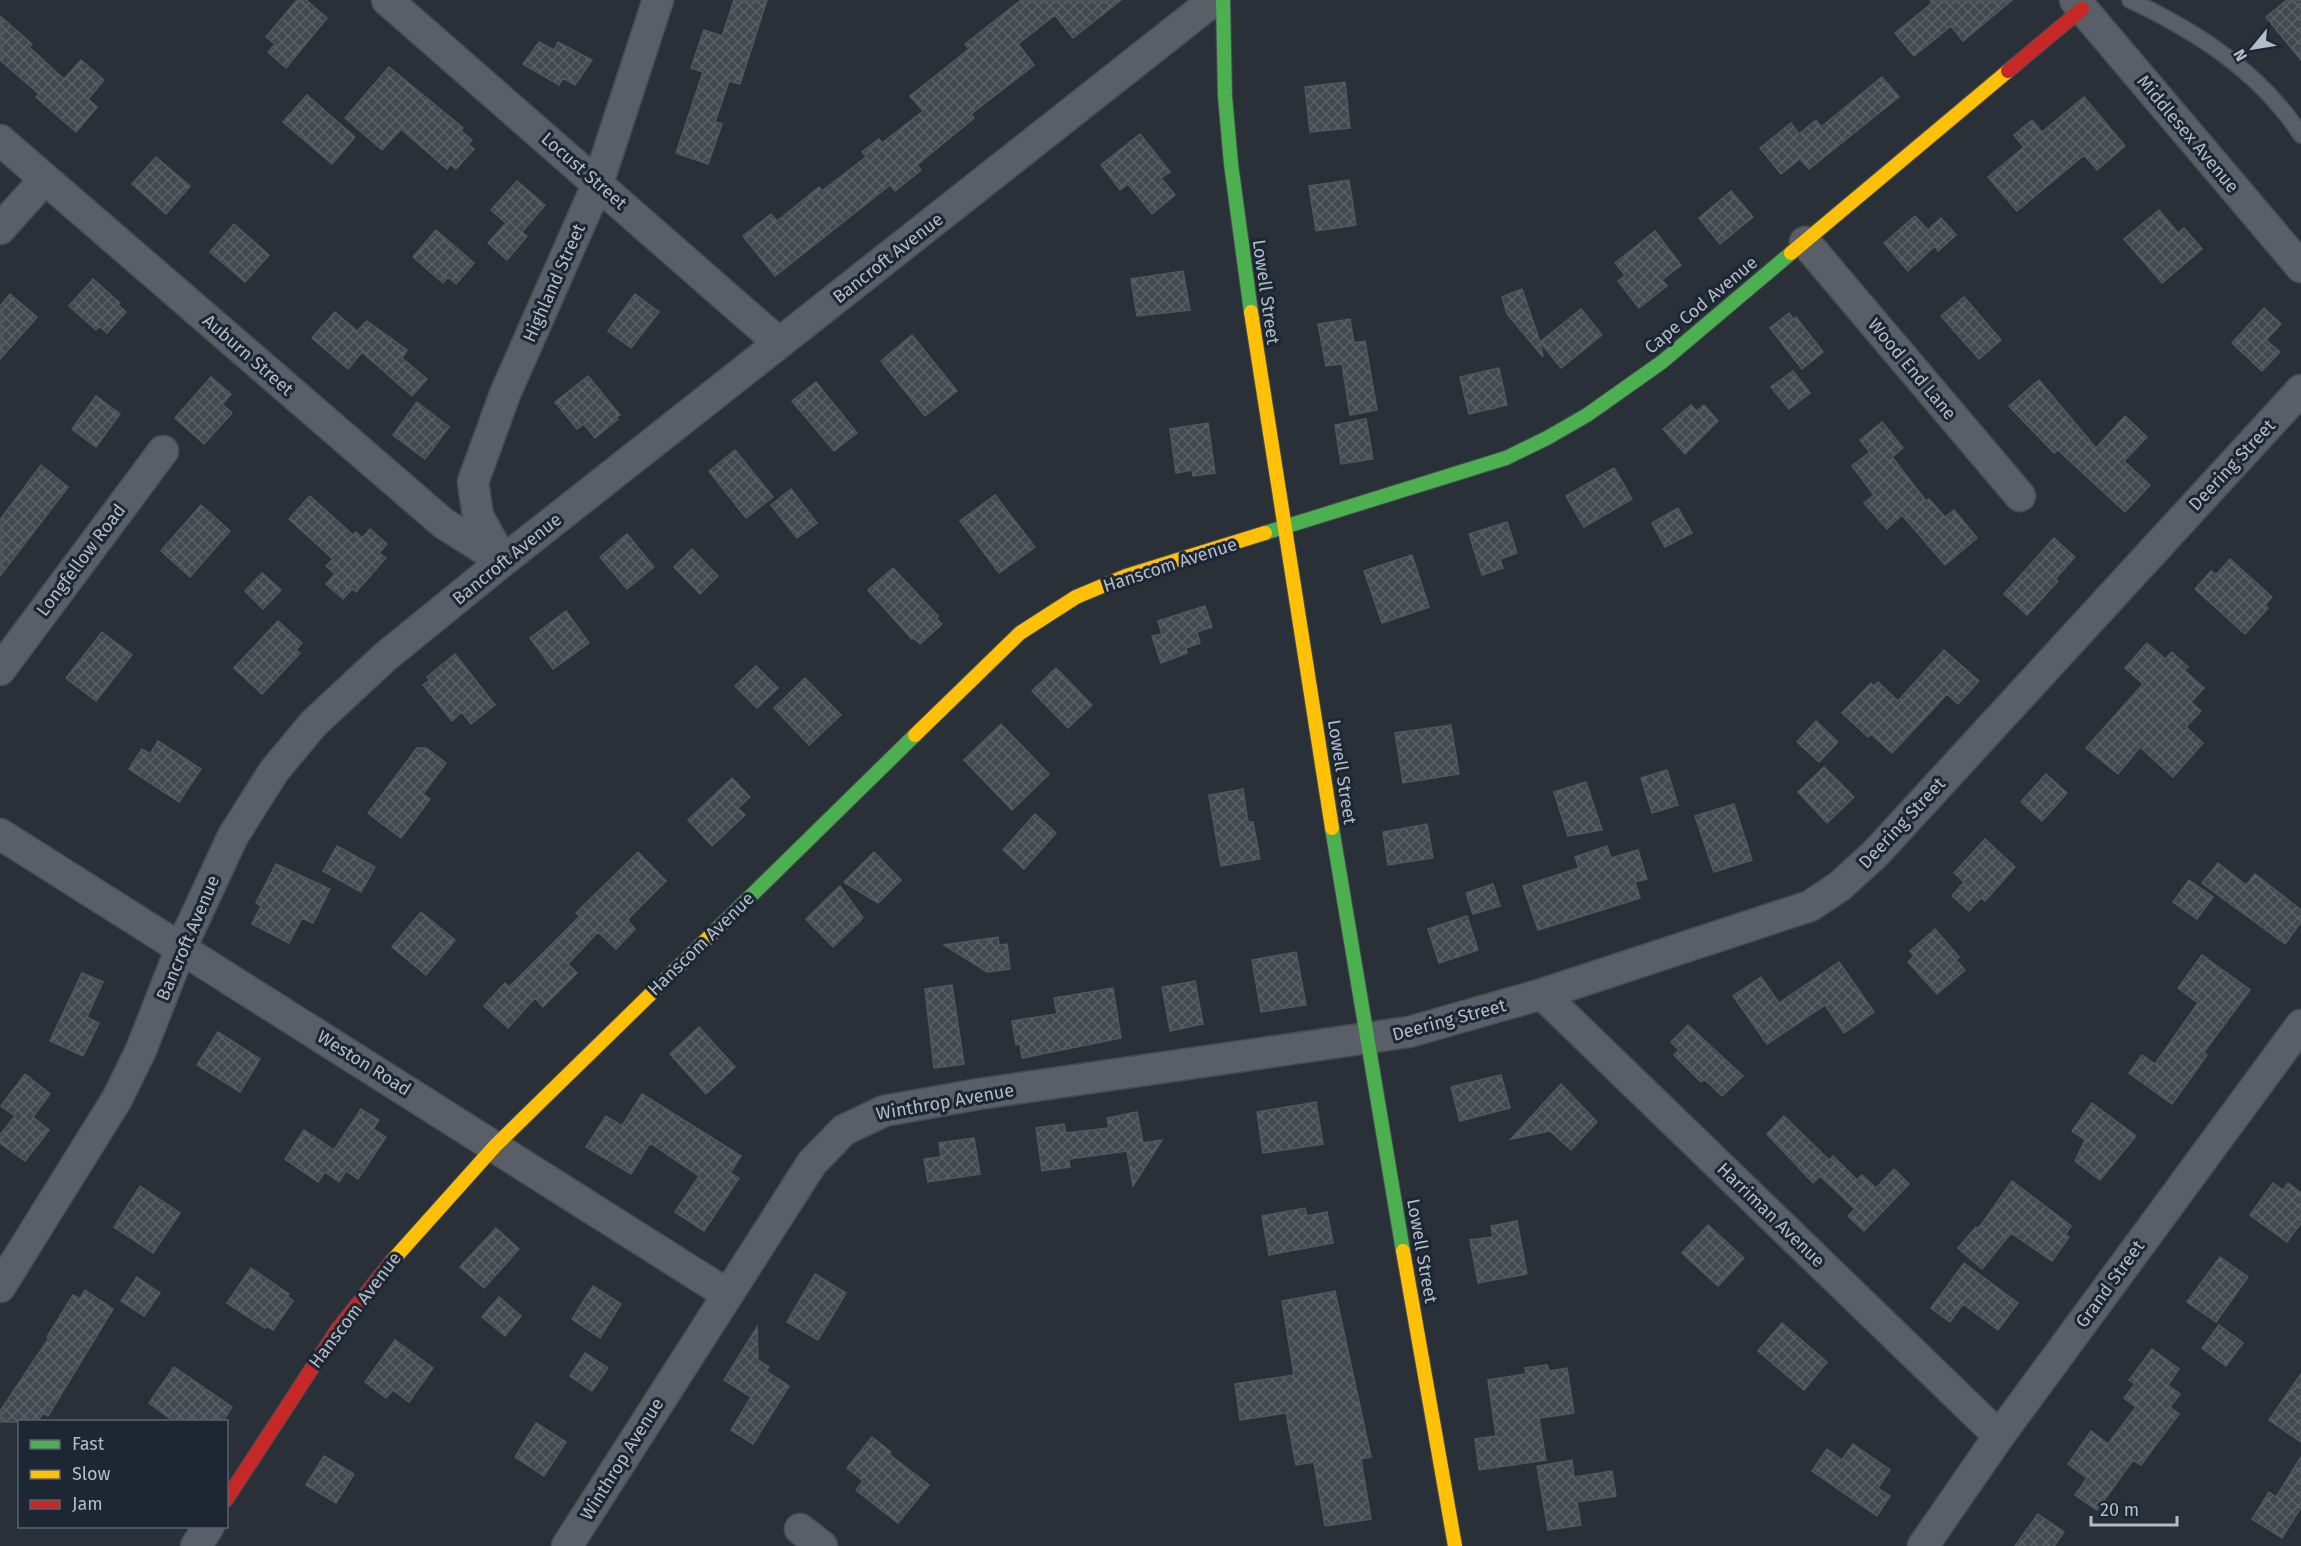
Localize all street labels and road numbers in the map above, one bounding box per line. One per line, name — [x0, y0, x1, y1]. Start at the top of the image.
street label: Middlesex Avenue — [2132, 71, 2244, 197]
street label: Locust Street — [537, 128, 632, 215]
street label: Bancroft Avenue — [828, 208, 948, 308]
street label: Highland Street — [518, 220, 590, 346]
street label: Lowell Street — [1248, 238, 1284, 346]
street label: Cape Cod Avenue — [1640, 251, 1762, 359]
street label: Auburn Street — [198, 310, 298, 401]
street label: Wood End Lane — [1863, 314, 1961, 424]
street label: Deering Street — [2184, 414, 2280, 515]
street label: Longfellow Road — [32, 500, 130, 620]
street label: Bancroft Avenue — [448, 508, 566, 610]
street label: Hanscom Avenue — [1100, 533, 1240, 597]
street label: Lowell Street — [1323, 718, 1361, 827]
street label: Deering Street — [1854, 772, 1950, 873]
street label: Bancroft Avenue — [152, 872, 224, 1004]
street label: Hanscom Avenue — [643, 888, 759, 1000]
street label: Deering Street — [1390, 994, 1509, 1046]
street label: Weston Road — [313, 1025, 415, 1101]
street label: Winthrop Avenue — [874, 1079, 1016, 1125]
street label: Harriman Avenue — [1713, 1158, 1829, 1272]
street label: Lowell Street — [1402, 1197, 1442, 1306]
street label: Grand Street — [2071, 1236, 2149, 1332]
street label: Hanscom Avenue — [304, 1248, 406, 1372]
street label: Winthrop Avenue — [576, 1394, 668, 1524]

